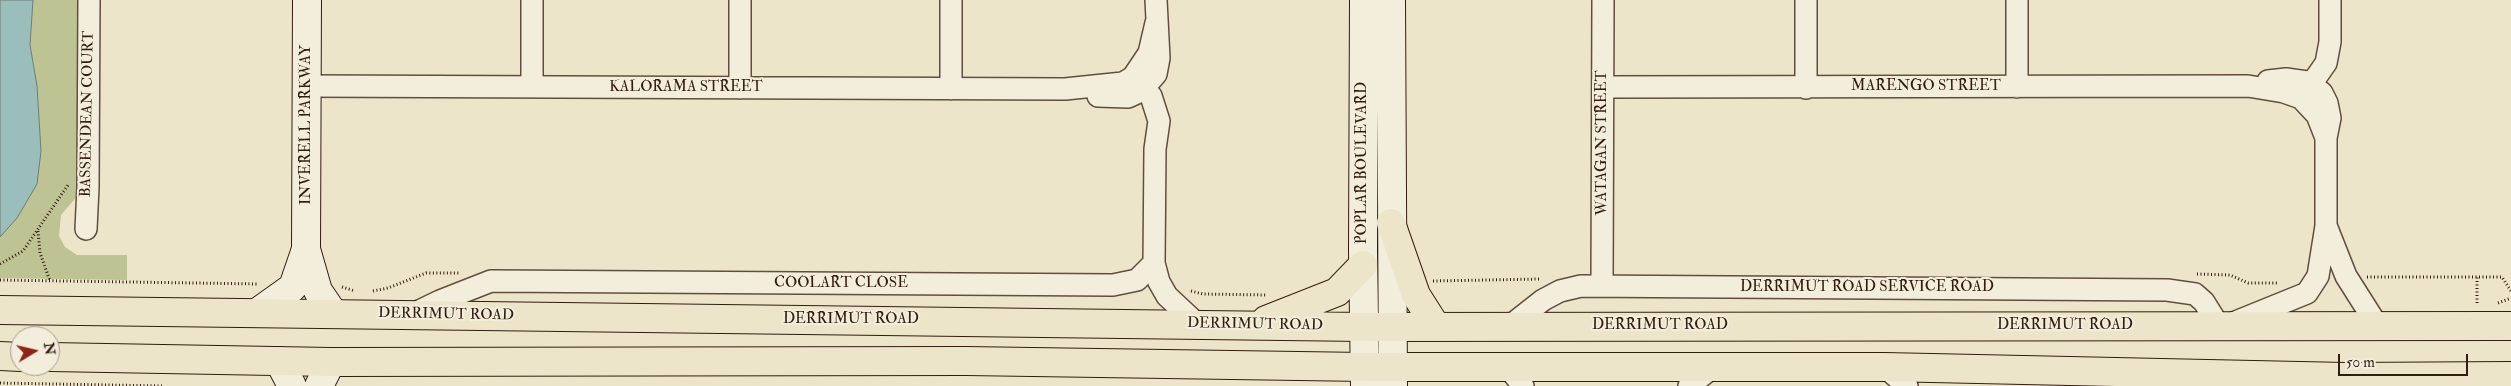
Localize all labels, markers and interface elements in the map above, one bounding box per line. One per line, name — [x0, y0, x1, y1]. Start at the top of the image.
street label: BASSENDEAN COURT — [78, 31, 98, 197]
street label: INVERELL PARKWAY — [298, 45, 316, 205]
street label: WATAGAN STREET — [1594, 70, 1612, 216]
street label: MARENGO STREET — [1851, 78, 2001, 96]
street label: KALORAMA STREET — [609, 79, 763, 97]
street label: POPLAR BOULEVARD — [1354, 82, 1372, 244]
street label: COOLART CLOSE — [774, 275, 908, 293]
street label: DERRIMUT ROAD SERVICE ROAD — [1740, 279, 1994, 297]
street label: DERRIMUT ROAD — [378, 305, 514, 325]
street label: DERRIMUT ROAD — [783, 311, 919, 329]
street label: DERRIMUT ROAD — [1187, 315, 1323, 335]
street label: DERRIMUT ROAD — [1592, 317, 1728, 335]
street label: DERRIMUT ROAD — [1997, 317, 2133, 335]
north arrow — [10, 326, 60, 376]
text: N — [40, 341, 59, 356]
scale bar — [2341, 344, 2471, 376]
text: 50 m — [2346, 353, 2375, 372]

